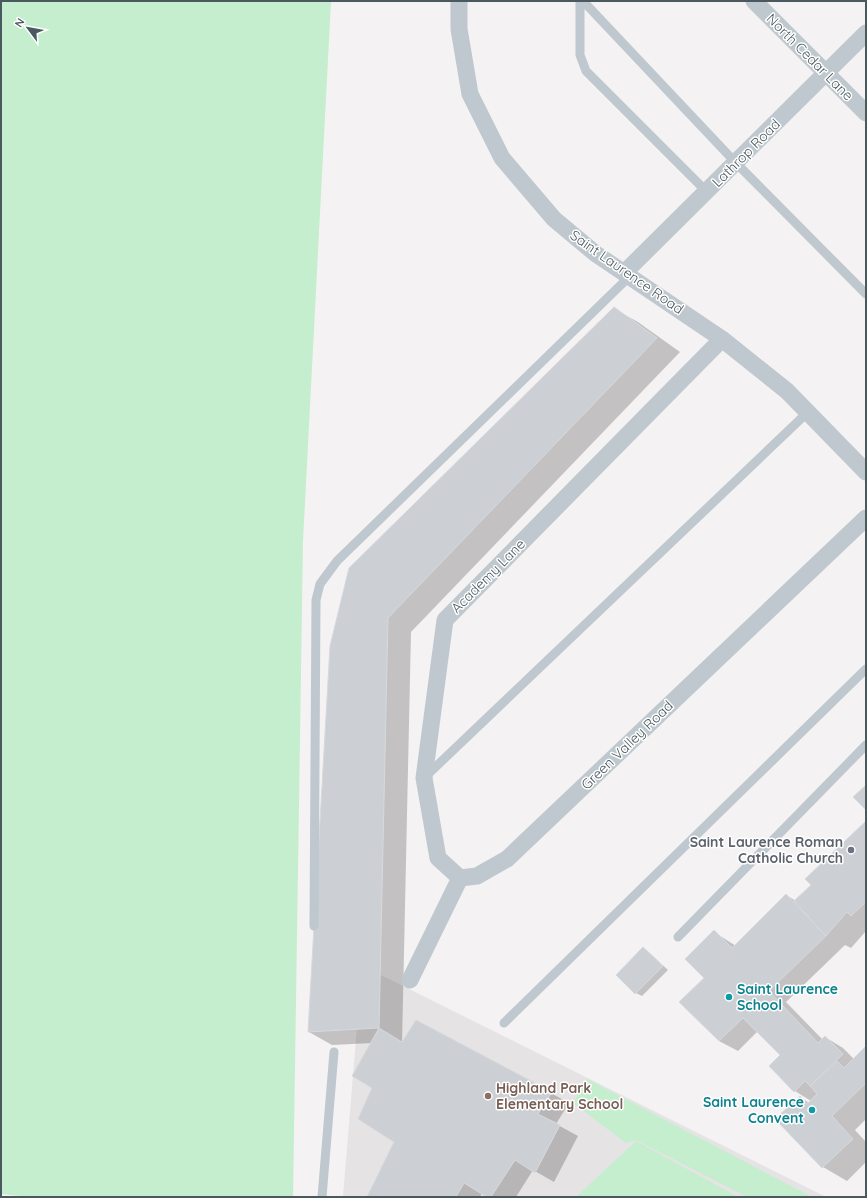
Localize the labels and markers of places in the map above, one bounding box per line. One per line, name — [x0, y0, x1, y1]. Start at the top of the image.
place label: Saint Laurence Roman Catholic Church — [690, 833, 843, 867]
marker: Saint Laurence Roman Catholic Church — [846, 845, 856, 855]
place label: Saint Laurence School — [737, 980, 838, 1014]
marker: Saint Laurence School — [724, 992, 734, 1002]
place label: Highland Park Elementary School — [496, 1079, 623, 1113]
marker: Highland Park Elementary School — [483, 1091, 493, 1101]
place label: Saint Laurence Convent — [703, 1093, 804, 1127]
marker: Saint Laurence Convent — [807, 1105, 817, 1115]

